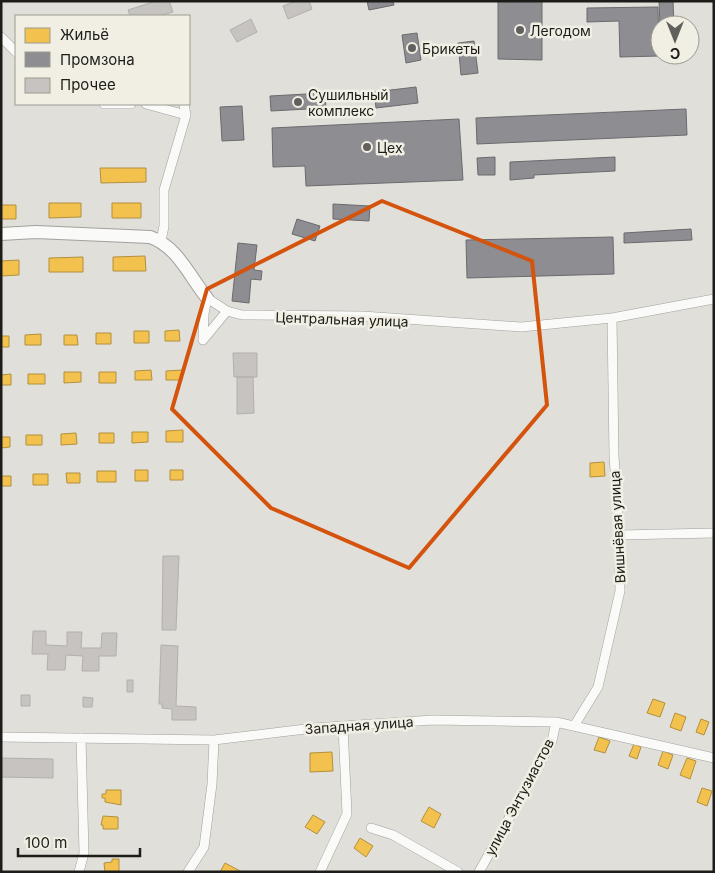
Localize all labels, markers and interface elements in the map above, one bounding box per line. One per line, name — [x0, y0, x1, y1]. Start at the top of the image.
legend — [15, 15, 190, 105]
north arrow — [650, 15, 700, 65]
place label: Легодом — [530, 22, 591, 39]
marker: Легодом — [514, 24, 526, 36]
text: Жильё — [60, 25, 109, 44]
place label: Брикеты — [422, 40, 480, 57]
marker: Брикеты — [406, 42, 418, 54]
text: С — [670, 45, 680, 62]
text: Промзона — [60, 50, 135, 69]
text: Прочее — [60, 75, 116, 94]
place label: Сушильный комплекс — [308, 86, 389, 119]
marker: Сушильный комплекс — [292, 96, 304, 108]
place label: Цех — [377, 139, 403, 156]
marker: Цех — [361, 141, 373, 153]
street label: Центральная улица — [275, 308, 409, 330]
street label: Вишнёвая улица — [606, 470, 628, 584]
street label: Западная улица — [304, 713, 414, 737]
street label: улица Энтузиастов — [481, 735, 557, 858]
scale bar — [18, 826, 140, 858]
text: 100 m — [25, 833, 67, 852]

